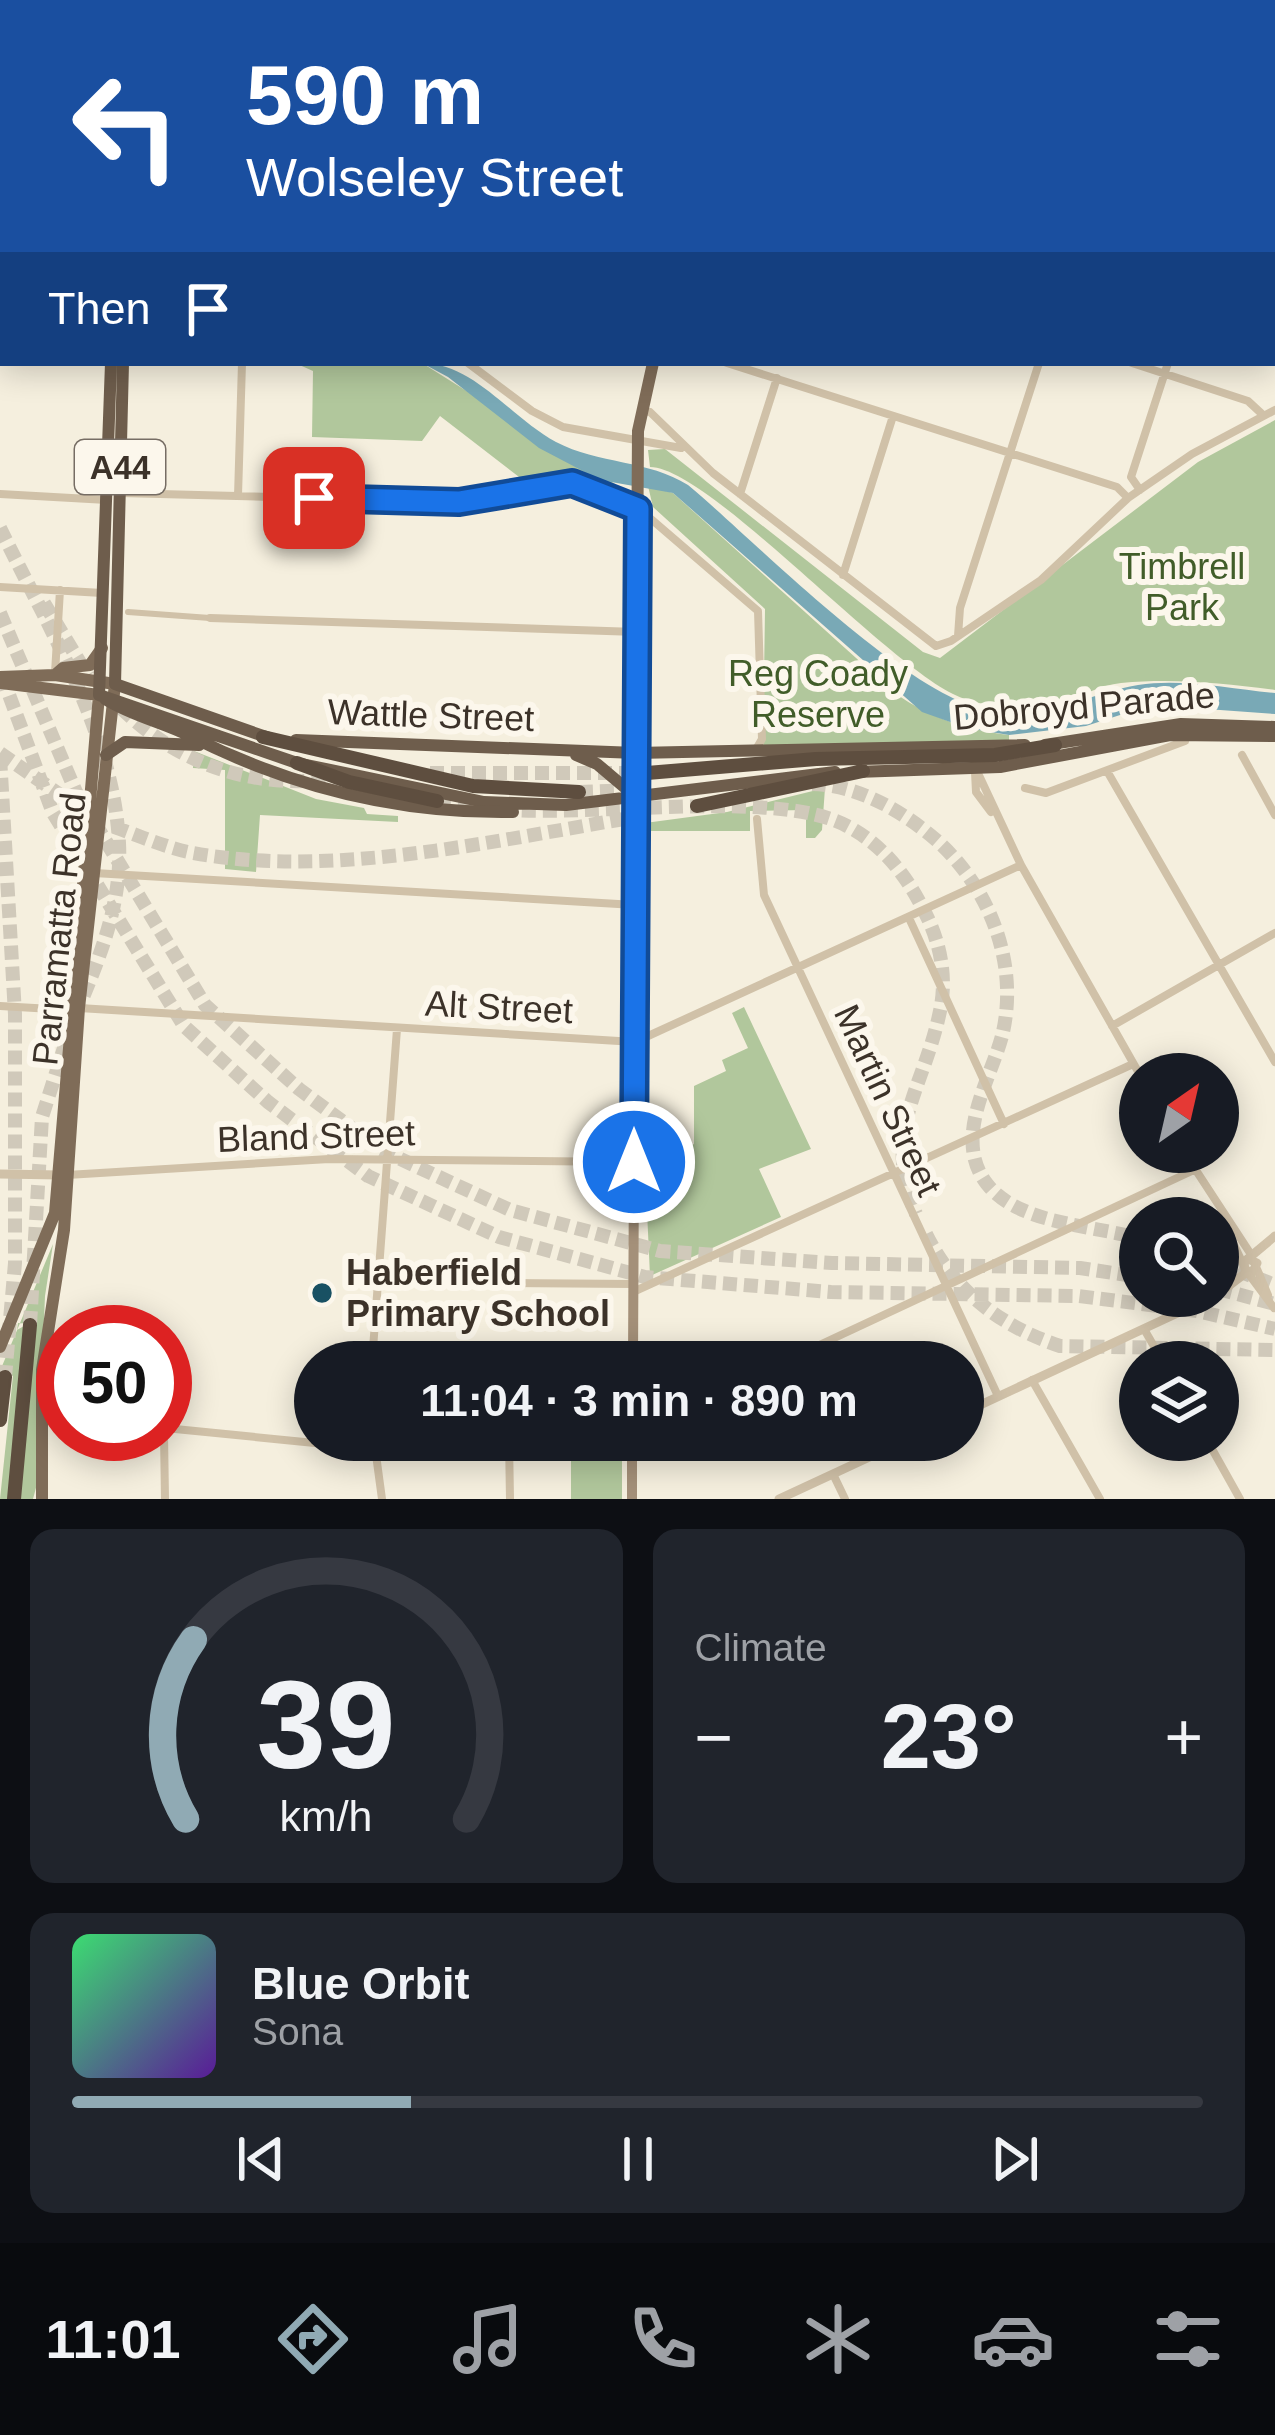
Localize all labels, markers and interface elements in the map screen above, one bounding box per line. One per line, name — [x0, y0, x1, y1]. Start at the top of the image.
icon: left — [48, 48, 204, 204]
text: 590 m — [246, 48, 484, 142]
text: Wolseley Street — [246, 147, 623, 207]
icon: arrive — [175, 276, 241, 342]
text: Then — [48, 283, 151, 334]
road number: A44 — [75, 440, 165, 494]
pin — [263, 447, 365, 549]
icon: arrive — [281, 465, 347, 531]
park label: Timbrell Park — [1119, 546, 1245, 628]
park label: Reg Coady Reserve — [728, 653, 908, 735]
street label: Dobroyd Parade — [952, 674, 1216, 738]
street label: Wattle Street — [327, 691, 535, 739]
street label: Parramatta Road — [24, 791, 94, 1067]
street label: Alt Street — [424, 983, 574, 1031]
street label: Martin Street — [826, 998, 950, 1202]
north arrow — [1119, 1053, 1239, 1173]
map controls — [1119, 1053, 1239, 1461]
position arrow — [571, 1099, 697, 1225]
street label: Bland Street — [216, 1112, 416, 1160]
button: search — [1119, 1197, 1239, 1317]
place label: Haberfield Primary School — [346, 1252, 610, 1334]
marker: Haberfield Primary School — [309, 1280, 335, 1306]
speed limit sign: 50 — [36, 1305, 192, 1461]
button: layers — [1119, 1341, 1239, 1461]
text: 11:04 · 3 min · 890 m — [420, 1375, 858, 1426]
text: Climate — [695, 1626, 827, 1669]
text: 39 — [257, 1655, 396, 1794]
text: 23° — [881, 1687, 1017, 1787]
text: − — [695, 1700, 733, 1774]
text: + — [1164, 1700, 1203, 1774]
text: km/h — [280, 1792, 373, 1840]
text: Blue Orbit — [252, 1958, 470, 2009]
text: Sona — [252, 2010, 343, 2053]
icon: previous — [228, 2126, 294, 2192]
icon: pause — [605, 2126, 671, 2192]
icon: next — [982, 2126, 1048, 2192]
icon: directions — [271, 2297, 355, 2381]
icon: music — [446, 2297, 530, 2381]
icon: phone — [621, 2297, 705, 2381]
icon: climate — [796, 2297, 880, 2381]
icon: car — [971, 2297, 1055, 2381]
icon: filters — [1146, 2297, 1230, 2381]
text: 11:01 — [45, 2309, 181, 2369]

